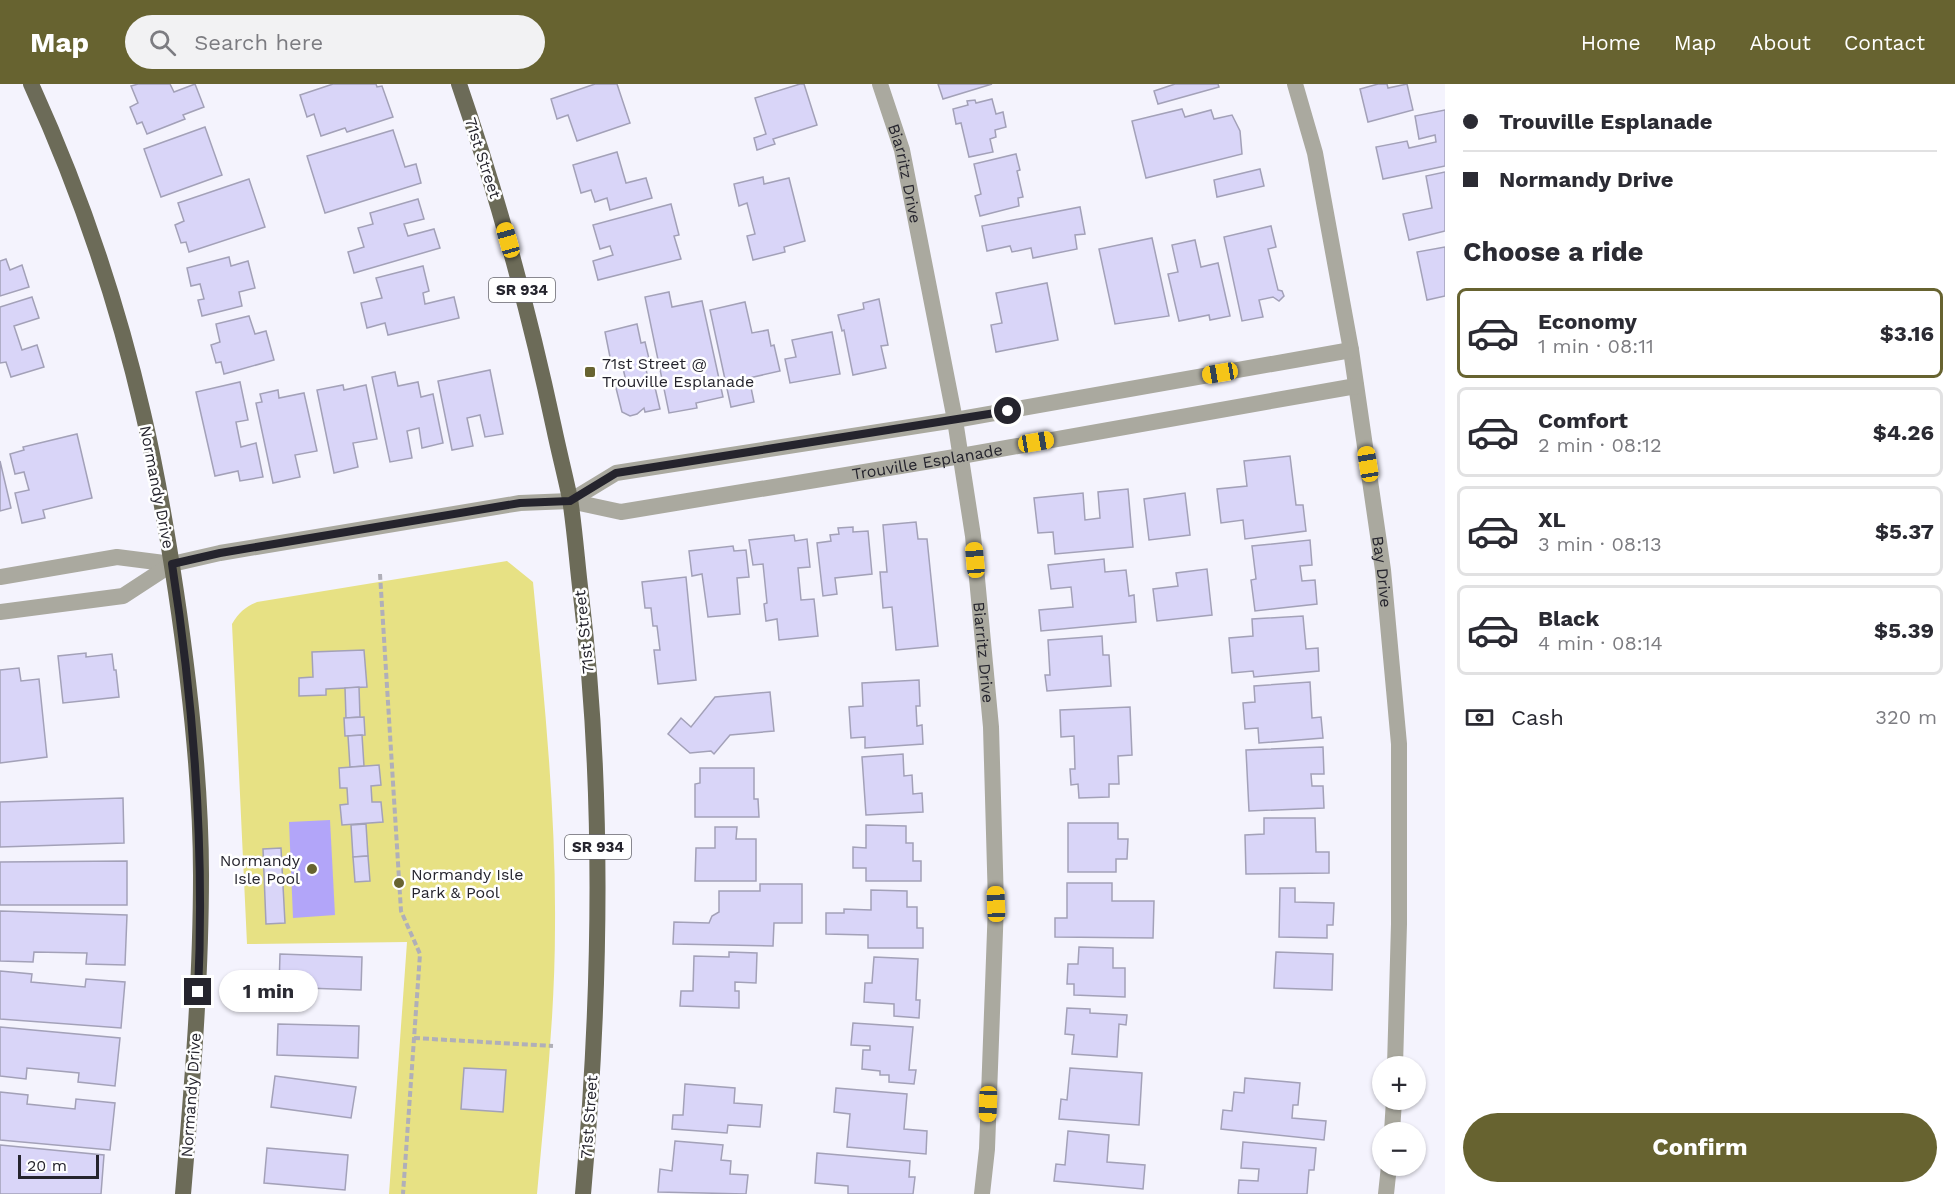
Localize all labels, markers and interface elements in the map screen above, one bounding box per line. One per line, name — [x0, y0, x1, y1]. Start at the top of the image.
search box — [125, 15, 545, 69]
text: Map — [30, 26, 89, 59]
icon: search — [146, 26, 179, 59]
text: Search here — [194, 30, 323, 55]
text: Home — [1581, 30, 1641, 55]
text: Map — [1674, 30, 1717, 55]
text: About — [1750, 30, 1811, 55]
text: Contact — [1844, 30, 1925, 55]
text: Trouville Esplanade — [1499, 109, 1713, 134]
street label: 71st Street — [461, 115, 505, 201]
street label: Biarritz Drive — [884, 121, 926, 225]
text: Normandy Drive — [1499, 167, 1673, 192]
car — [494, 220, 522, 260]
text: Choose a ride — [1463, 236, 1643, 268]
road number: SR 934 — [489, 278, 555, 302]
icon: car — [1466, 306, 1520, 360]
text: Economy — [1538, 309, 1637, 334]
text: $3.16 — [1880, 321, 1934, 346]
text: 1 min · 08:11 — [1538, 334, 1654, 358]
place label: 71st Street @ Trouville Esplanade — [602, 354, 754, 391]
car — [1201, 361, 1239, 385]
marker: 71st Street @ Trouville Esplanade — [583, 365, 597, 379]
route start — [994, 397, 1021, 424]
icon: car — [1466, 405, 1520, 459]
text: Comfort — [1538, 408, 1628, 433]
text: $4.26 — [1873, 420, 1934, 445]
street label: Normandy Drive — [136, 424, 178, 550]
car — [1017, 430, 1055, 454]
text: 2 min · 08:12 — [1538, 433, 1662, 457]
street label: Trouville Esplanade — [850, 439, 1004, 483]
car — [1356, 445, 1380, 483]
icon: car — [1466, 504, 1520, 558]
text: XL — [1538, 507, 1566, 532]
text: $5.37 — [1875, 519, 1934, 544]
text: 3 min · 08:13 — [1538, 532, 1662, 556]
street label: Bay Drive — [1369, 534, 1396, 608]
car — [964, 541, 986, 579]
street label: 71st Street — [570, 589, 598, 675]
street label: Biarritz Drive — [970, 601, 998, 704]
icon: car — [1466, 603, 1520, 657]
text: Black — [1538, 606, 1599, 631]
text: $5.39 — [1874, 618, 1934, 643]
text: 4 min · 08:14 — [1538, 631, 1663, 655]
icon: cash — [1463, 701, 1496, 734]
text: Cash — [1511, 705, 1564, 730]
text: 320 m — [1875, 705, 1937, 729]
road number: SR 934 — [565, 835, 631, 859]
place label: Normandy Isle Pool — [220, 851, 301, 888]
marker: Normandy Isle Pool — [305, 862, 319, 876]
place label: Normandy Isle Park & Pool — [411, 865, 523, 902]
marker: Normandy Isle Park & Pool — [392, 876, 406, 890]
car — [986, 886, 1006, 922]
callout: 1 min — [219, 971, 318, 1013]
route end — [184, 978, 211, 1005]
text: 1 min — [243, 979, 294, 1003]
street label: Normandy Drive — [177, 1032, 205, 1158]
map controls — [1372, 1056, 1426, 1176]
button: + — [1372, 1056, 1426, 1110]
street label: 71st Street — [577, 1074, 601, 1160]
car — [978, 1086, 998, 1122]
button: Confirm — [1463, 1113, 1937, 1182]
button: − — [1372, 1122, 1426, 1176]
scale bar — [18, 1152, 99, 1180]
text: 20 m — [27, 1156, 67, 1175]

